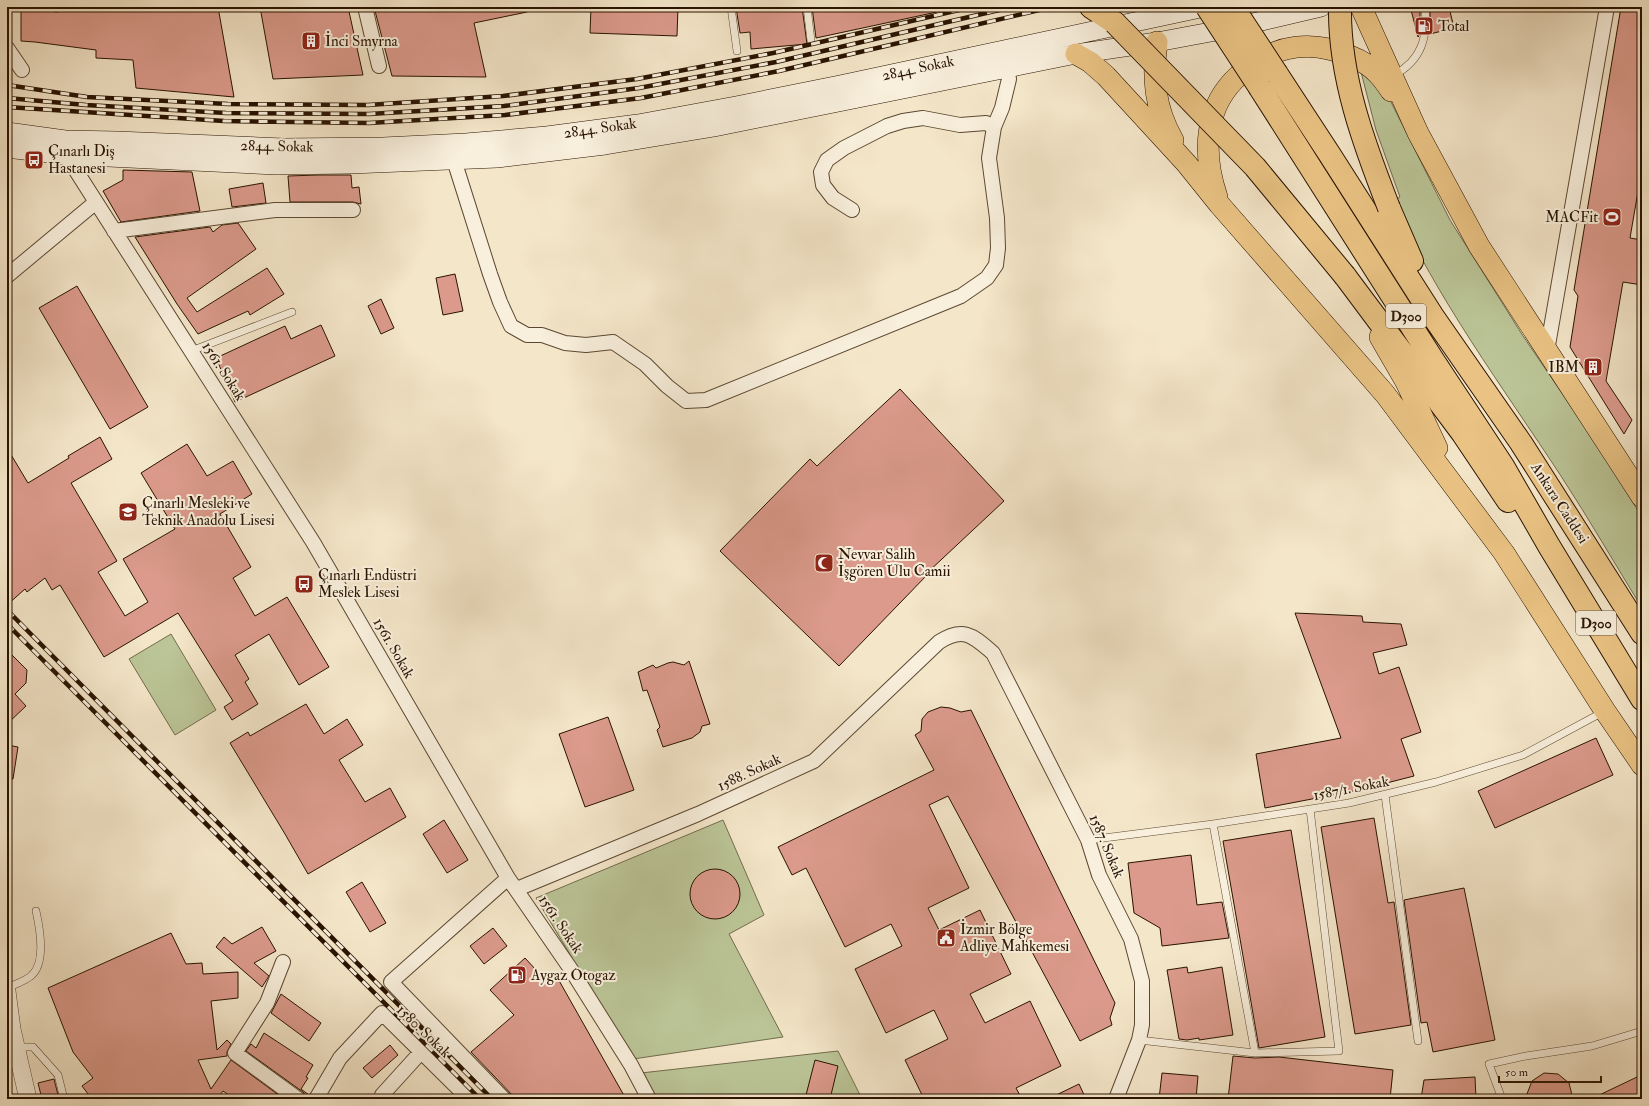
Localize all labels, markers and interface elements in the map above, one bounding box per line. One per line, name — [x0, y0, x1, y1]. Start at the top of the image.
fuel station icon: Total — [1413, 15, 1435, 37]
place label: Total — [1438, 17, 1469, 36]
building icon: İnci Smyrna — [300, 30, 322, 52]
place label: İnci Smyrna — [325, 31, 399, 51]
street label: 2844. Sokak — [880, 52, 956, 85]
street label: 2844. Sokak — [563, 114, 638, 143]
street label: 2844. Sokak — [240, 136, 314, 157]
place label: Çınarlı Diş Hastanesi — [48, 142, 115, 178]
bus stop icon: Çınarlı Diş Hastanesi — [23, 149, 45, 171]
sports icon: MACFit — [1601, 206, 1623, 228]
place label: MACFit — [1545, 208, 1598, 227]
road number: D300 — [1386, 304, 1426, 328]
street label: 1561. Sokak — [197, 338, 250, 404]
building icon: IBM — [1582, 356, 1604, 378]
place label: IBM — [1549, 358, 1579, 377]
street label: Ankara Caddesi — [1526, 458, 1593, 547]
place label: Çınarlı Mesleki ve Teknik Anadolu Lisesi — [142, 494, 275, 530]
school or university icon: Çınarlı Mesleki ve Teknik Anadolu Lisesi — [117, 501, 139, 523]
place label: Nevvar Salih İşgören Ulu Camii — [838, 545, 951, 581]
mosque icon: Nevvar Salih İşgören Ulu Camii — [813, 552, 835, 574]
place label: Çınarlı Endüstri Meslek Lisesi — [318, 566, 417, 602]
bus stop icon: Çınarlı Endüstri Meslek Lisesi — [293, 573, 315, 595]
road number: D300 — [1576, 611, 1616, 635]
street label: 1561. Sokak — [369, 615, 418, 682]
street label: 1588. Sokak — [714, 749, 784, 795]
street label: 1587/1. Sokak — [1312, 772, 1391, 805]
street label: 1587. Sokak — [1085, 811, 1128, 881]
street label: 1561. Sokak — [534, 891, 587, 957]
place label: İzmir Bölge Adliye Mahkemesi — [959, 919, 1069, 956]
public building icon: İzmir Bölge Adliye Mahkemesi — [935, 927, 957, 949]
fuel station icon: Aygaz Otogaz — [506, 964, 528, 986]
place label: Aygaz Otogaz — [530, 966, 616, 985]
street label: 1580. Sokak — [392, 1001, 455, 1062]
scale bar — [1499, 1058, 1601, 1084]
text: 50 m — [1505, 1065, 1529, 1080]

